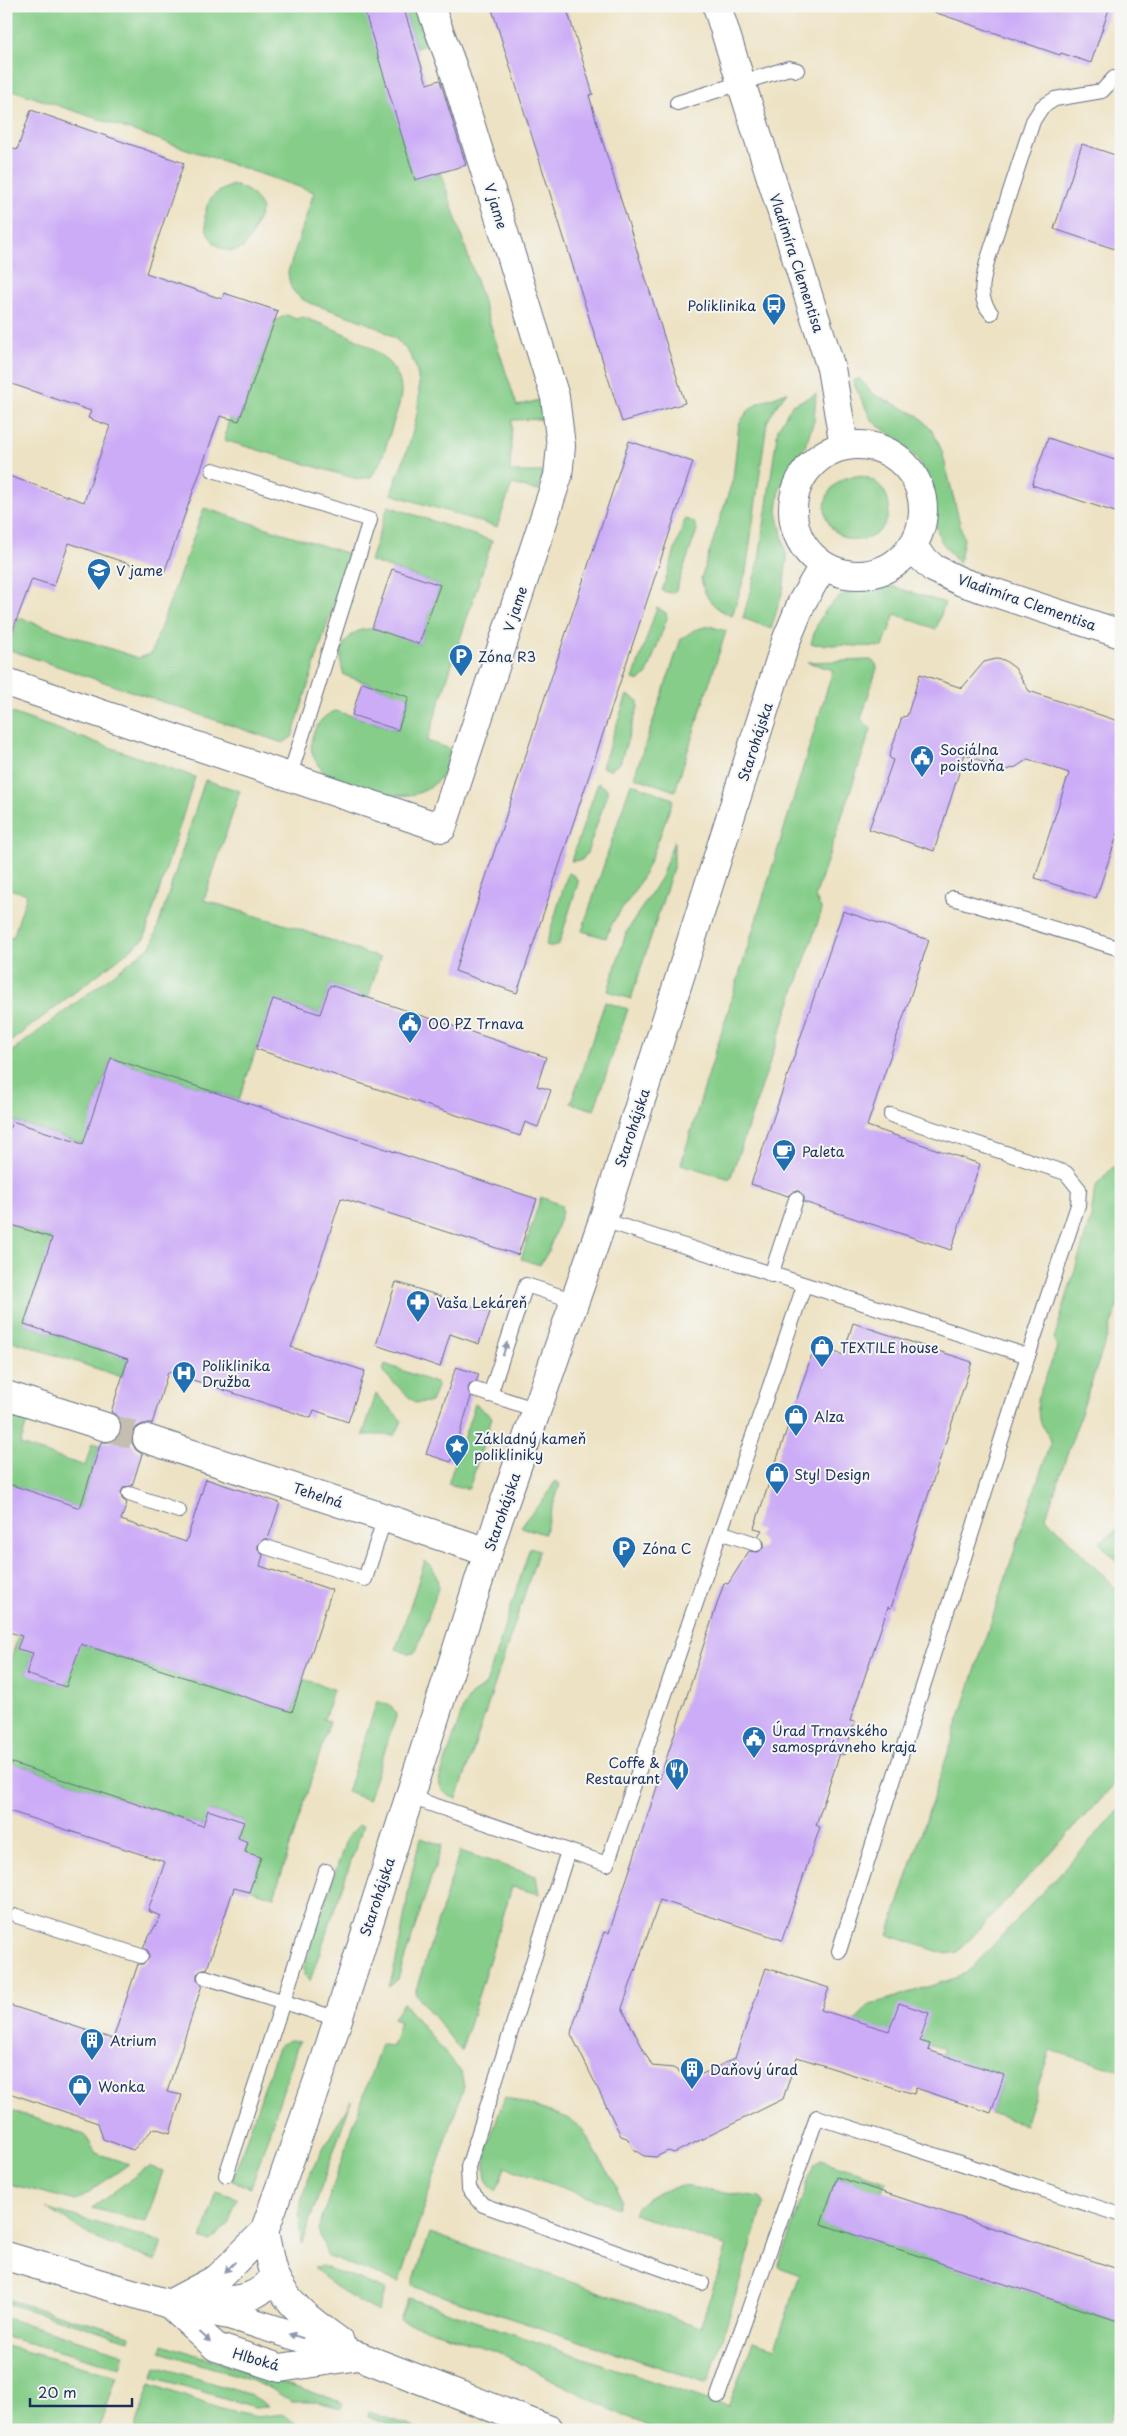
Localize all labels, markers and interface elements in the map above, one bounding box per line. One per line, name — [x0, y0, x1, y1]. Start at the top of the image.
street label: V jame — [479, 180, 513, 232]
street label: Vladimíra Clementisa — [765, 191, 829, 335]
bus stop icon: Poliklinika — [761, 292, 787, 326]
place label: Poliklinika — [688, 295, 756, 316]
school or university icon: V jame — [86, 557, 112, 591]
place label: V jame — [116, 560, 163, 581]
street label: Vladimíra Clementisa — [955, 568, 1099, 636]
street label: V jame — [498, 583, 532, 635]
parking icon: Zóna R3 — [448, 643, 474, 677]
place label: Zóna R3 — [478, 646, 536, 667]
street label: Starohájska — [732, 699, 778, 784]
place label: Sociálna poisťovňa — [940, 739, 1004, 776]
public building icon: Sociálna poisťovňa — [909, 744, 935, 778]
public building icon: OO PZ Trnava — [397, 1010, 423, 1044]
place label: OO PZ Trnava — [428, 1013, 524, 1034]
street label: Starohájska — [609, 1085, 655, 1170]
cafe icon: Paleta — [771, 1138, 797, 1172]
place label: Paleta — [802, 1141, 845, 1162]
pharmacy icon: Vaša Lekáreň — [405, 1289, 431, 1323]
place label: Vaša Lekáreň — [436, 1292, 527, 1313]
shop icon: TEXTILE house — [809, 1334, 835, 1368]
place label: TEXTILE house — [840, 1337, 939, 1358]
one-way arrow — [502, 1341, 509, 1356]
place label: Poliklinika Družba — [202, 1355, 271, 1392]
hospital icon: Poliklinika Družba — [171, 1360, 197, 1394]
shop icon: Alza — [783, 1403, 809, 1437]
place label: Alza — [814, 1406, 845, 1427]
place label: Základný kameň polikliniky — [474, 1428, 586, 1465]
place icon: Základný kameň polikliniky — [444, 1433, 470, 1467]
shop icon: Styl Design — [764, 1461, 790, 1495]
place label: Styl Design — [794, 1464, 870, 1485]
street label: Starohájska — [479, 1469, 525, 1554]
street label: Tehelná — [290, 1477, 346, 1513]
parking icon: Zóna C — [611, 1535, 637, 1569]
place label: Zóna C — [642, 1538, 691, 1559]
place label: Úrad Trnavského samosprávneho kraja — [772, 1720, 917, 1757]
public building icon: Úrad Trnavského samosprávneho kraja — [741, 1725, 767, 1759]
place label: Coffe & Restaurant — [585, 1752, 660, 1789]
restaurant icon: Coffe & Restaurant — [664, 1757, 690, 1791]
street label: Starohájska — [354, 1854, 400, 1939]
building icon: Atrium — [79, 2027, 105, 2061]
place label: Atrium — [110, 2030, 157, 2051]
building icon: Daňový úrad — [679, 2056, 705, 2090]
place label: Daňový úrad — [710, 2059, 798, 2080]
shop icon: Wonka — [67, 2073, 93, 2107]
place label: Wonka — [98, 2076, 145, 2097]
one-way arrow — [224, 2261, 236, 2273]
one-way arrow — [199, 2331, 211, 2343]
one-way arrow — [288, 2332, 303, 2340]
street label: Hlboká — [230, 2342, 282, 2376]
scale bar — [30, 2376, 132, 2408]
text: 20 m — [38, 2380, 77, 2403]

